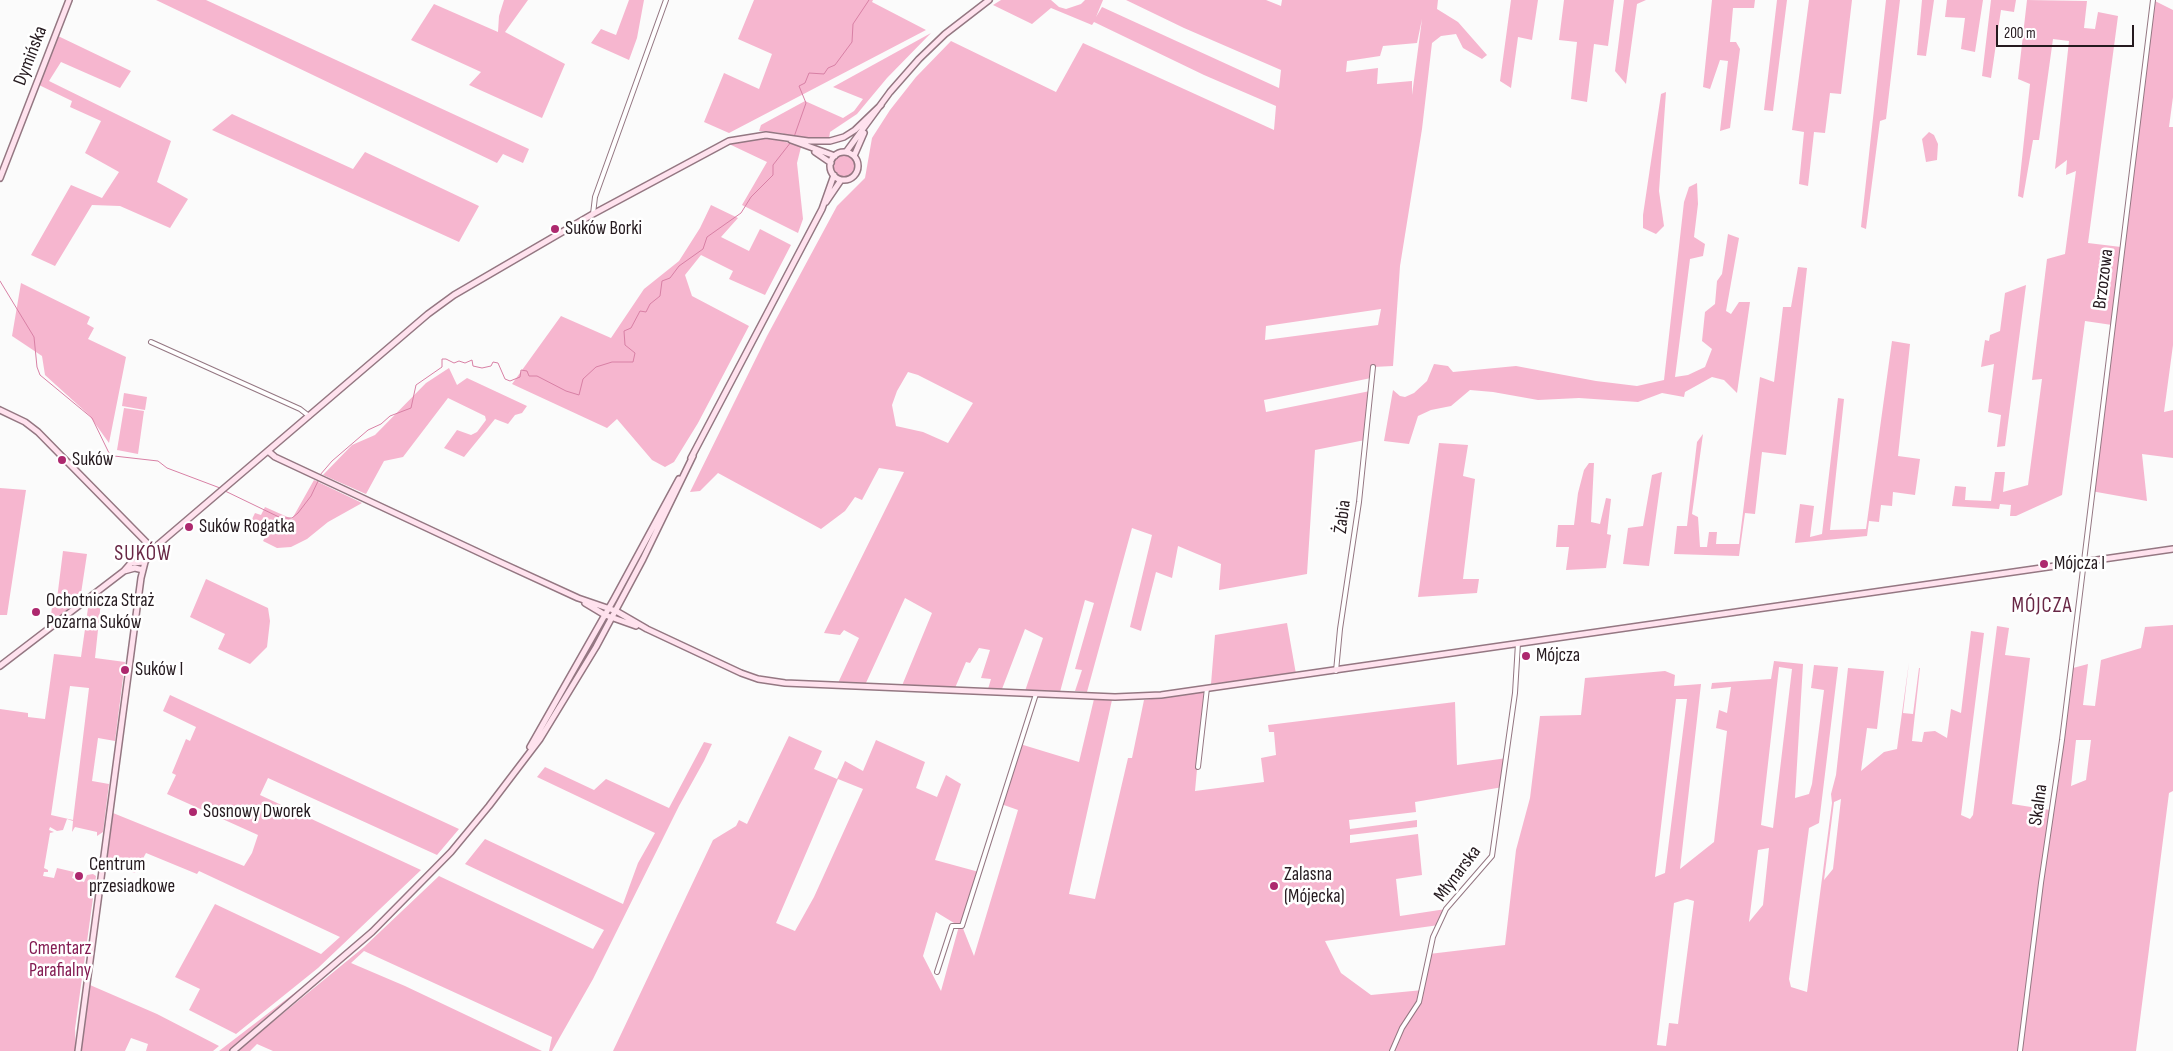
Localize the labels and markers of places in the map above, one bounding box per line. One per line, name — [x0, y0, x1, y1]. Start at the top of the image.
place label: Suków Borki — [565, 218, 642, 240]
marker: Suków Borki — [549, 223, 561, 235]
place label: Suków — [72, 449, 113, 471]
marker: Suków — [56, 454, 68, 466]
place label: Suków Rogatka — [199, 516, 295, 538]
marker: Suków Rogatka — [183, 521, 195, 533]
place label: Mójcza I — [2054, 553, 2105, 575]
marker: Mójcza I — [2038, 558, 2050, 570]
place label: Ochotnicza Straż Pożarna Suków — [46, 590, 154, 634]
marker: Ochotnicza Straż Pożarna Suków — [30, 606, 42, 618]
place label: Mójcza — [1536, 645, 1580, 667]
marker: Mójcza — [1520, 650, 1532, 662]
place label: Suków I — [135, 659, 183, 681]
marker: Suków I — [119, 664, 131, 676]
place label: Sosnowy Dworek — [203, 801, 311, 823]
marker: Sosnowy Dworek — [187, 806, 199, 818]
place label: Centrum przesiadkowe — [89, 854, 175, 898]
place label: Zalasna (Mójecka) — [1284, 864, 1345, 908]
marker: Centrum przesiadkowe — [73, 870, 85, 882]
marker: Zalasna (Mójecka) — [1268, 880, 1280, 892]

